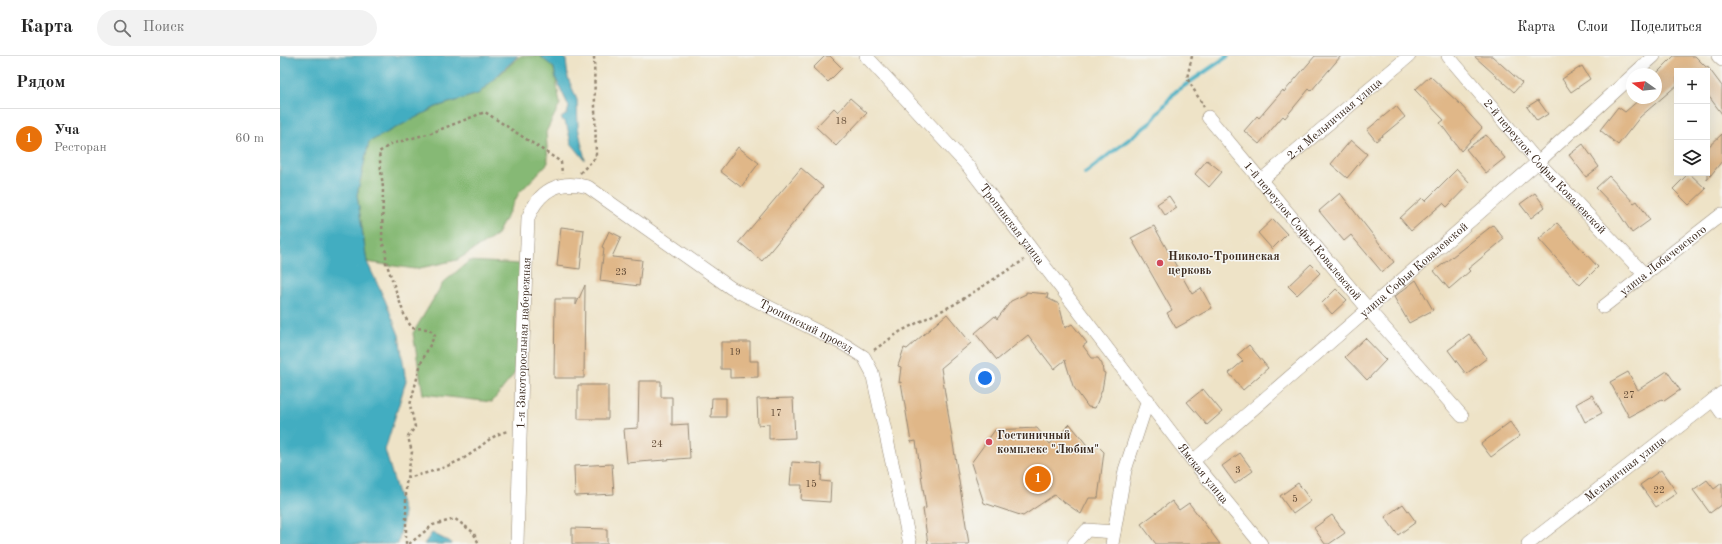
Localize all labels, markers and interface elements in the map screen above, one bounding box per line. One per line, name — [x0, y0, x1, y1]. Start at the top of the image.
search box — [97, 10, 377, 46]
icon: search — [111, 17, 133, 39]
text: Карта — [20, 18, 73, 37]
text: Поиск — [143, 20, 184, 35]
text: Карта — [1517, 20, 1555, 34]
text: Слои — [1577, 20, 1608, 34]
text: Поделиться — [1630, 20, 1702, 34]
north arrow — [1626, 68, 1662, 104]
map controls — [1674, 68, 1710, 176]
button: + — [1674, 68, 1710, 104]
text: Рядом — [16, 74, 65, 91]
street label: 2-я Мельничная улица — [1285, 76, 1385, 162]
street label: 2-й переулок Софьи Ковалевской — [1481, 98, 1608, 237]
button: − — [1674, 104, 1710, 140]
house number: 18 — [835, 116, 847, 126]
text: Уча — [54, 123, 80, 138]
text: 1 — [25, 132, 33, 145]
text: 60 m — [235, 132, 264, 145]
button: layers — [1674, 140, 1710, 176]
text: Ресторан — [54, 141, 107, 154]
street label: 1-й переулок Софьи Ковалевской — [1241, 160, 1363, 303]
street label: Тропинская улица — [977, 182, 1046, 267]
street label: улица Софьи Ковалевской — [1358, 221, 1471, 320]
street label: улица Лобачевского — [1618, 223, 1709, 298]
place label: Николо-Тропинская церковь — [1168, 251, 1280, 277]
street label: 1-я Закоторосльная набережная — [515, 257, 533, 429]
marker: Николо-Тропинская церковь — [1155, 258, 1165, 268]
house number: 23 — [615, 267, 627, 277]
street label: Тропинский проезд — [757, 298, 855, 355]
house number: 19 — [729, 347, 741, 357]
your location — [975, 368, 995, 388]
house number: 27 — [1623, 390, 1635, 400]
house number: 17 — [770, 408, 782, 418]
place label: Гостиничный комплекс "Любим" — [997, 430, 1099, 456]
street label: Мельничная улица — [1583, 434, 1668, 504]
marker: Гостиничный комплекс "Любим" — [984, 437, 994, 447]
house number: 24 — [651, 439, 663, 449]
street label: Ямская улица — [1175, 441, 1230, 506]
pin: 1 — [1025, 464, 1051, 494]
house number: 3 — [1235, 465, 1241, 475]
house number: 15 — [805, 479, 817, 489]
house number: 22 — [1653, 485, 1665, 495]
house number: 5 — [1292, 494, 1298, 504]

